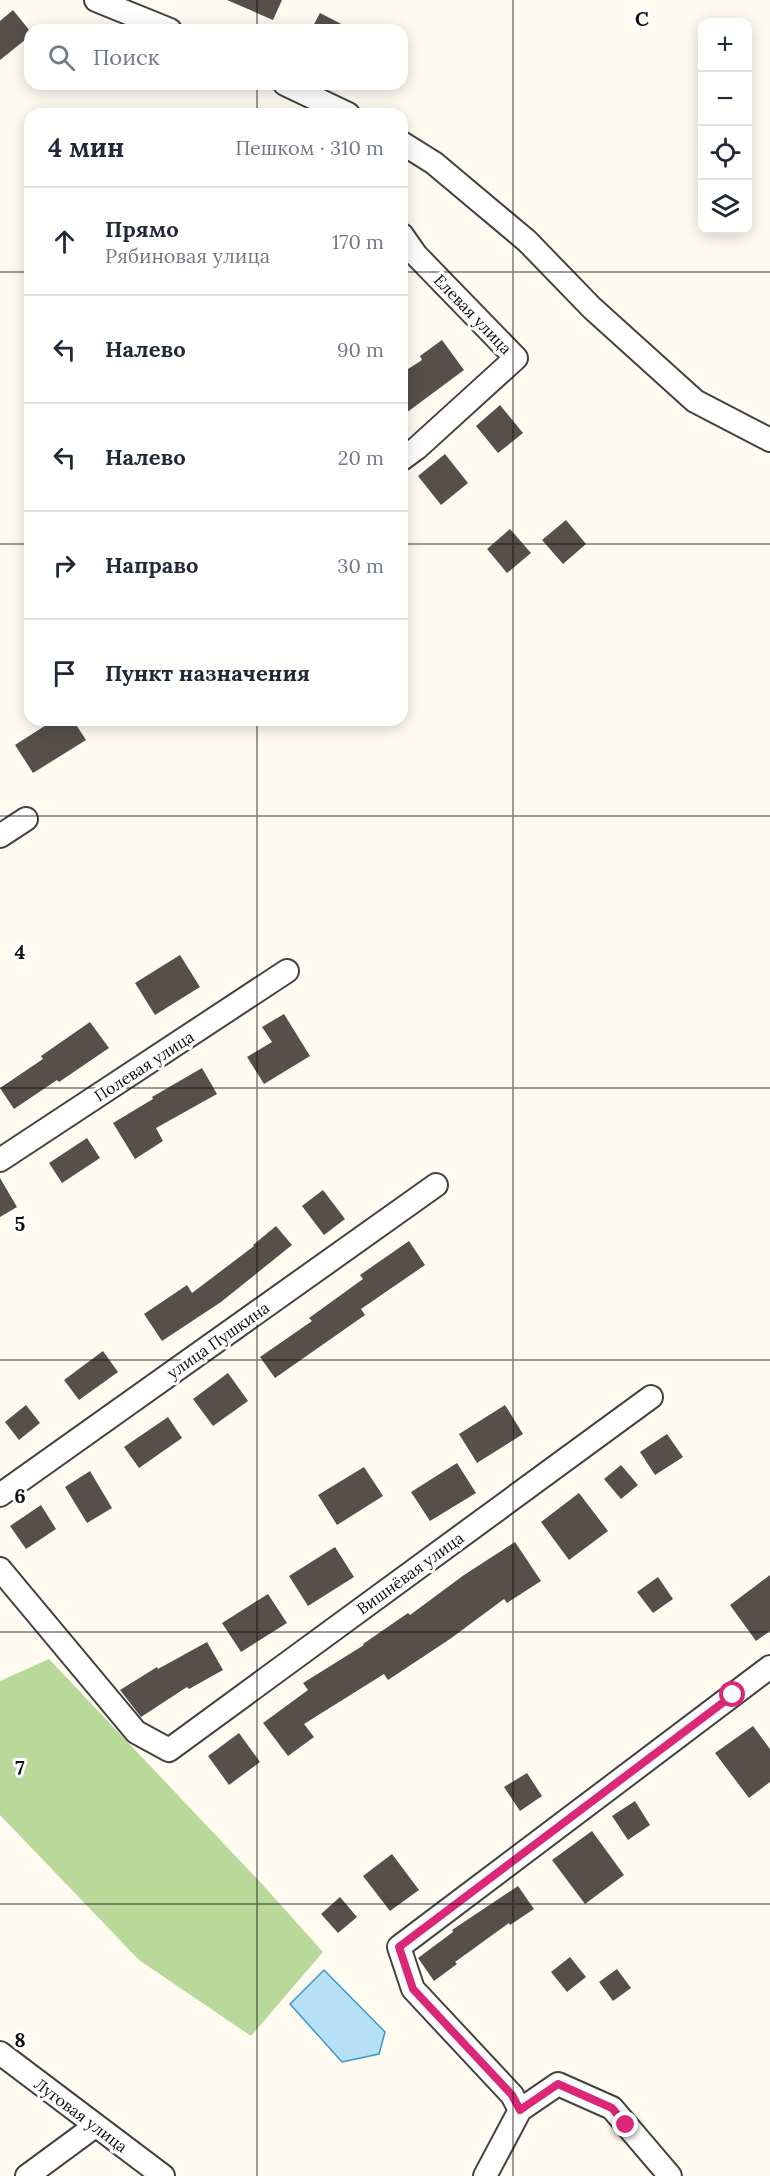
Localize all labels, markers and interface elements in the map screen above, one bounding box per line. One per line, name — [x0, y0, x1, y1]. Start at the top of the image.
text: C — [635, 6, 649, 31]
map controls — [698, 18, 752, 234]
button: + — [698, 18, 752, 72]
search box — [24, 24, 408, 90]
icon: search — [45, 41, 78, 74]
text: Поиск — [93, 43, 159, 71]
button: − — [698, 72, 752, 126]
button: locate — [698, 126, 752, 180]
text: 4 мин — [48, 131, 124, 164]
text: Пешком · 310 m — [235, 135, 384, 160]
button: layers — [698, 180, 752, 234]
text: Прямо — [105, 215, 179, 243]
icon: ahead — [48, 225, 81, 258]
text: 170 m — [332, 229, 384, 254]
text: Рябиновая улица — [105, 243, 270, 268]
street label: Елевая улица — [430, 270, 516, 358]
icon: left — [48, 333, 81, 366]
text: Налево — [105, 335, 186, 363]
text: 90 m — [337, 337, 384, 362]
icon: left — [48, 441, 81, 474]
text: Налево — [105, 443, 186, 471]
text: 20 m — [338, 445, 384, 470]
icon: right — [48, 549, 81, 582]
text: Направо — [105, 551, 199, 579]
text: 30 m — [337, 553, 384, 578]
icon: arrive — [48, 657, 81, 690]
text: Пункт назначения — [105, 659, 310, 687]
text: 4 — [15, 939, 26, 964]
street label: Полевая улица — [90, 1026, 198, 1106]
text: 5 — [15, 1211, 26, 1236]
street label: улица Пушкина — [163, 1297, 273, 1383]
text: 6 — [14, 1483, 26, 1508]
street label: Вишнёвая улица — [353, 1527, 467, 1619]
route start — [719, 1681, 745, 1707]
text: 7 — [15, 1755, 25, 1780]
text: 8 — [14, 2027, 26, 2052]
street label: Луговая улица — [31, 2074, 131, 2156]
route end — [612, 2111, 638, 2137]

